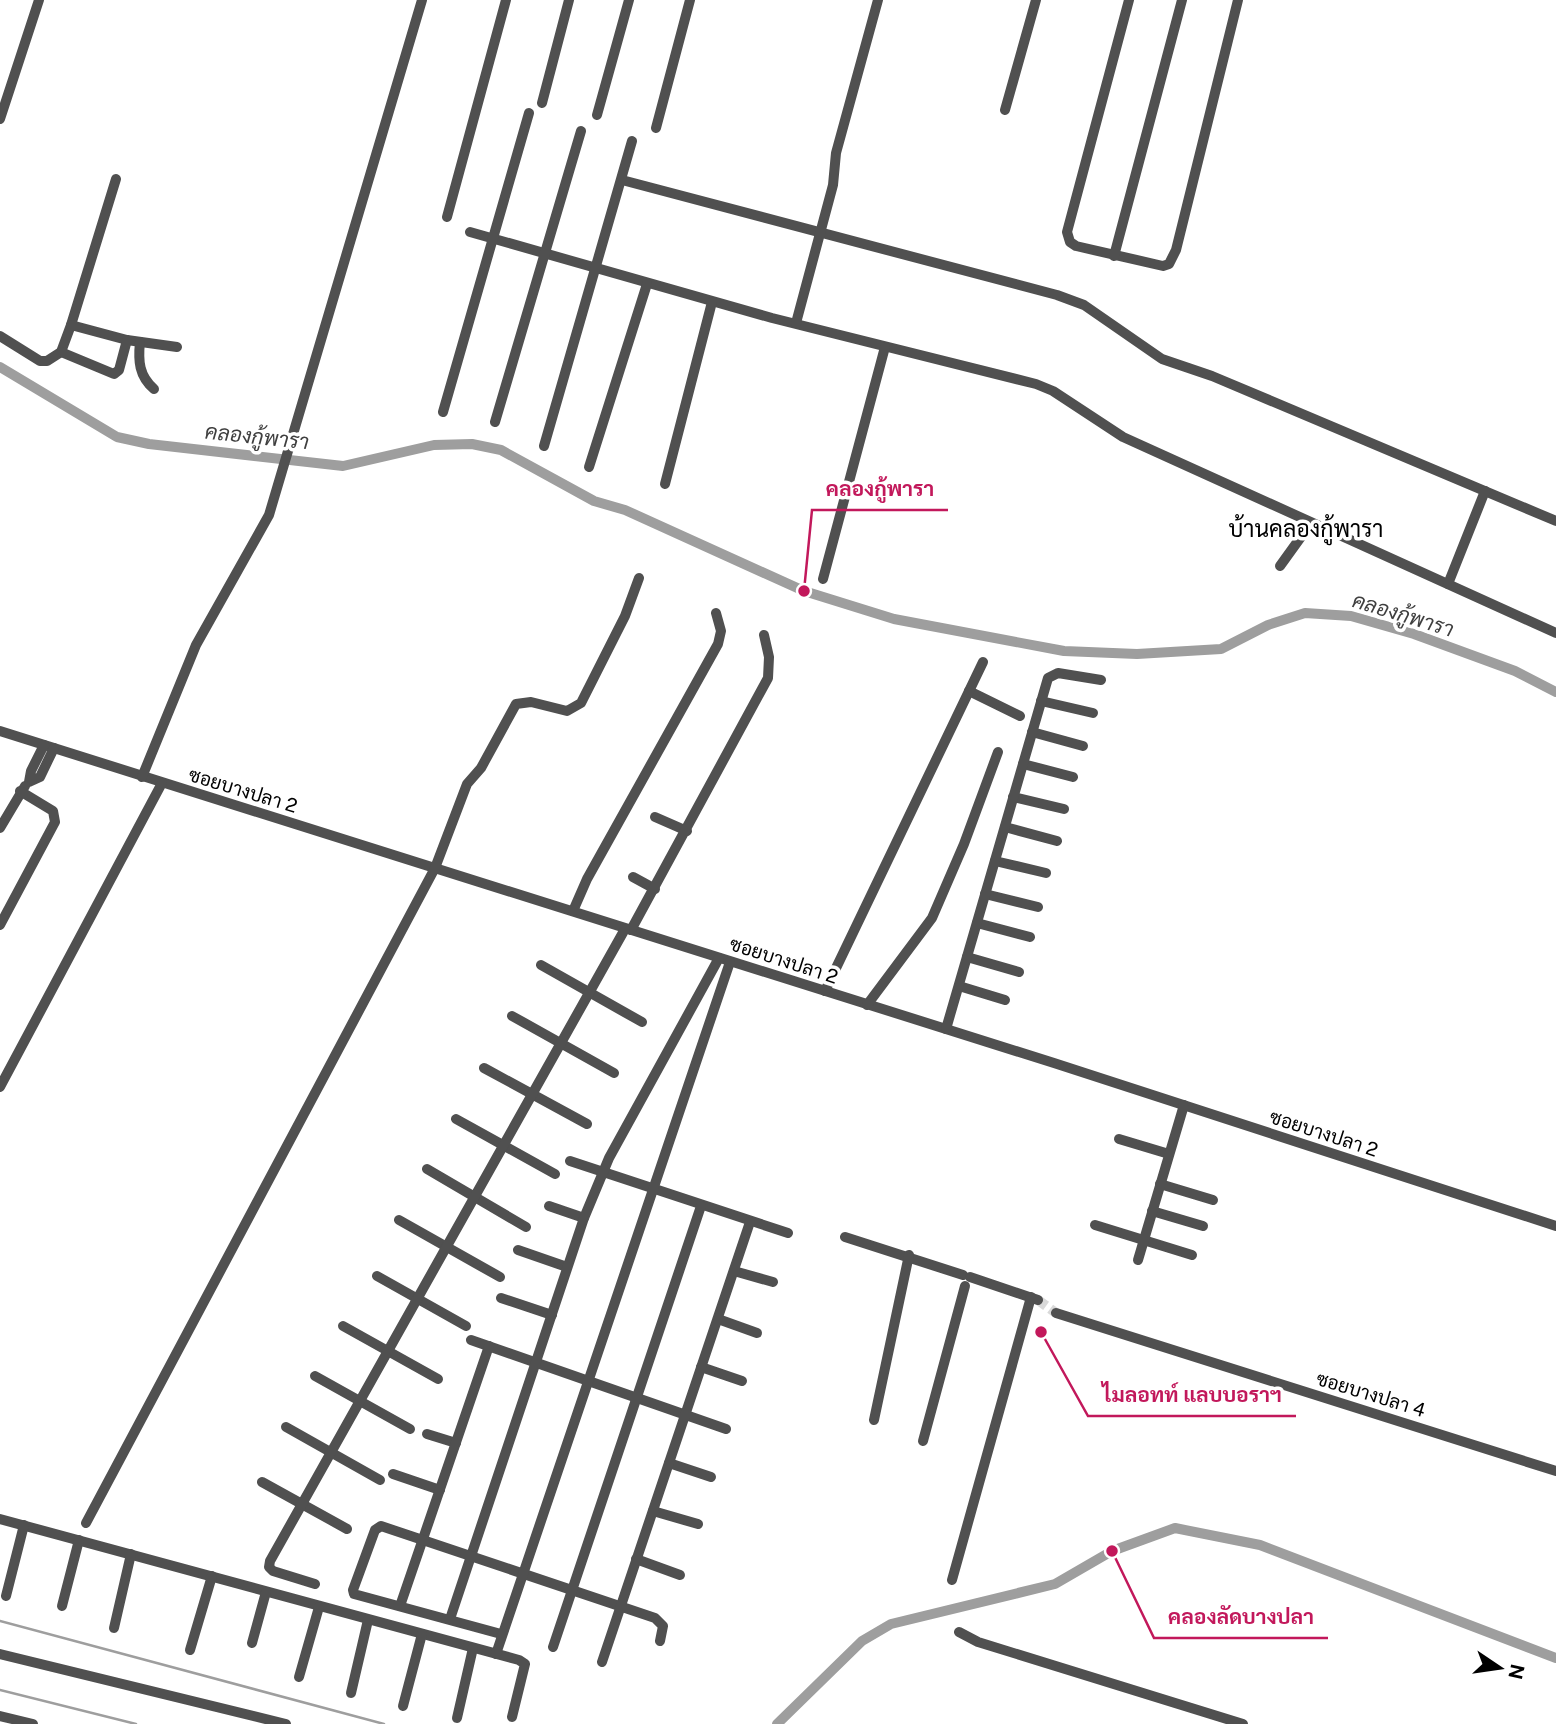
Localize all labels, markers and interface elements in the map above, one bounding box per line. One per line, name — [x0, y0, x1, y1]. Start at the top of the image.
water label: คลองกู้พารา — [203, 419, 310, 457]
callout: คลองกู้พารา — [812, 468, 948, 510]
text: คลองกู้พารา — [826, 476, 934, 503]
district label: บ้านคลองกู้พารา — [1228, 514, 1384, 546]
water label: คลองกู้พารา — [1349, 587, 1457, 645]
street label: ซอยบางปลา 2 — [186, 763, 300, 817]
street label: ซอยบางปลา 2 — [727, 932, 841, 988]
street label: ซอยบางปลา 2 — [1267, 1105, 1381, 1161]
street label: ซอยบางปลา 4 — [1314, 1367, 1428, 1421]
callout: ไมลอทท์ แลบบอราฯ — [1088, 1374, 1296, 1416]
text: ไมลอทท์ แลบบอราฯ — [1100, 1381, 1282, 1407]
callout: คลองลัดบางปลา — [1154, 1596, 1328, 1638]
text: คลองลัดบางปลา — [1168, 1604, 1314, 1629]
north arrow — [1465, 1633, 1535, 1703]
text: N — [1504, 1662, 1529, 1682]

